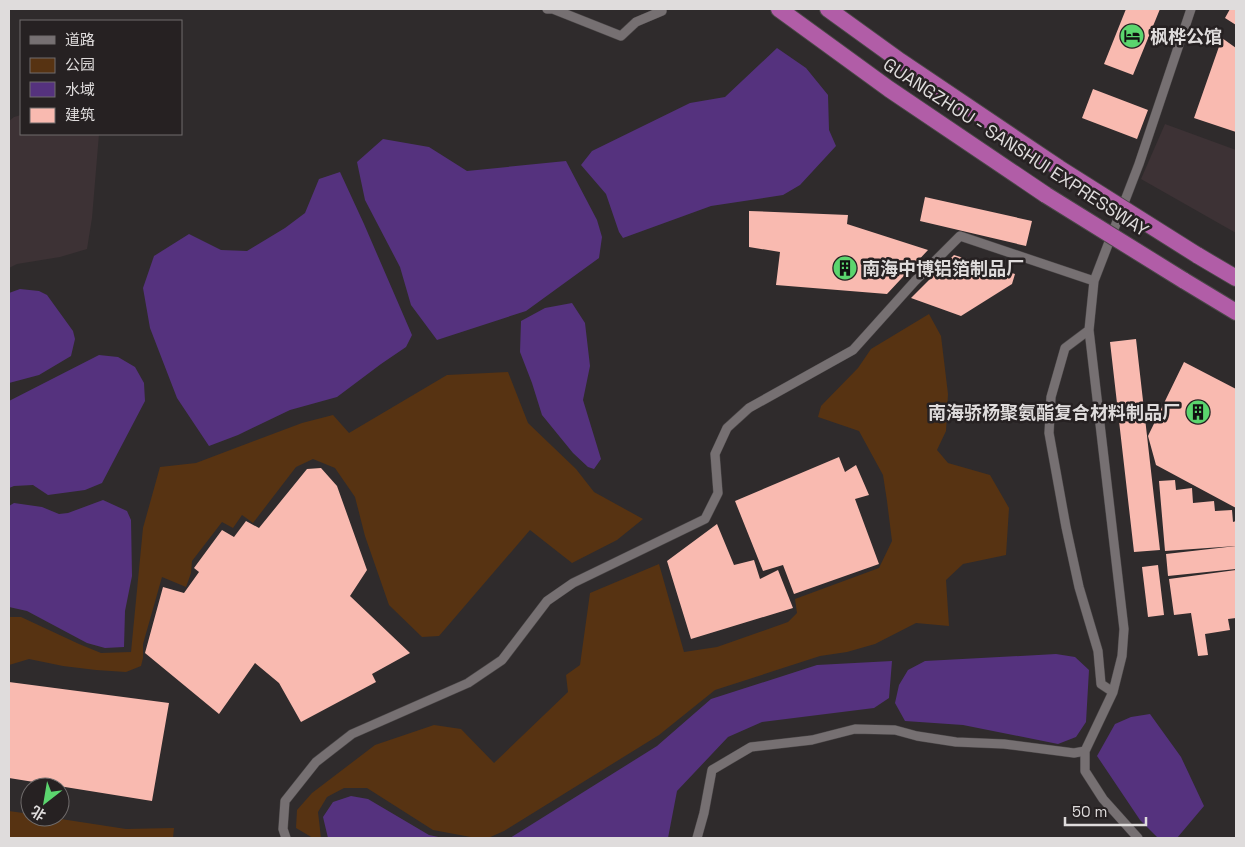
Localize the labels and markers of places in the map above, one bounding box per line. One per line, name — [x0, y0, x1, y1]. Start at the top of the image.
hotel icon: 枫桦公馆 — [1119, 23, 1145, 49]
place label: 枫桦公馆 — [1150, 25, 1222, 48]
building icon: 南海中博铝箔制品厂 — [832, 255, 858, 281]
place label: 南海中博铝箔制品厂 — [862, 257, 1024, 280]
building icon: 南海骄杨聚氨酯复合材料制品厂 — [1185, 399, 1211, 425]
place label: 南海骄杨聚氨酯复合材料制品厂 — [928, 401, 1180, 424]

